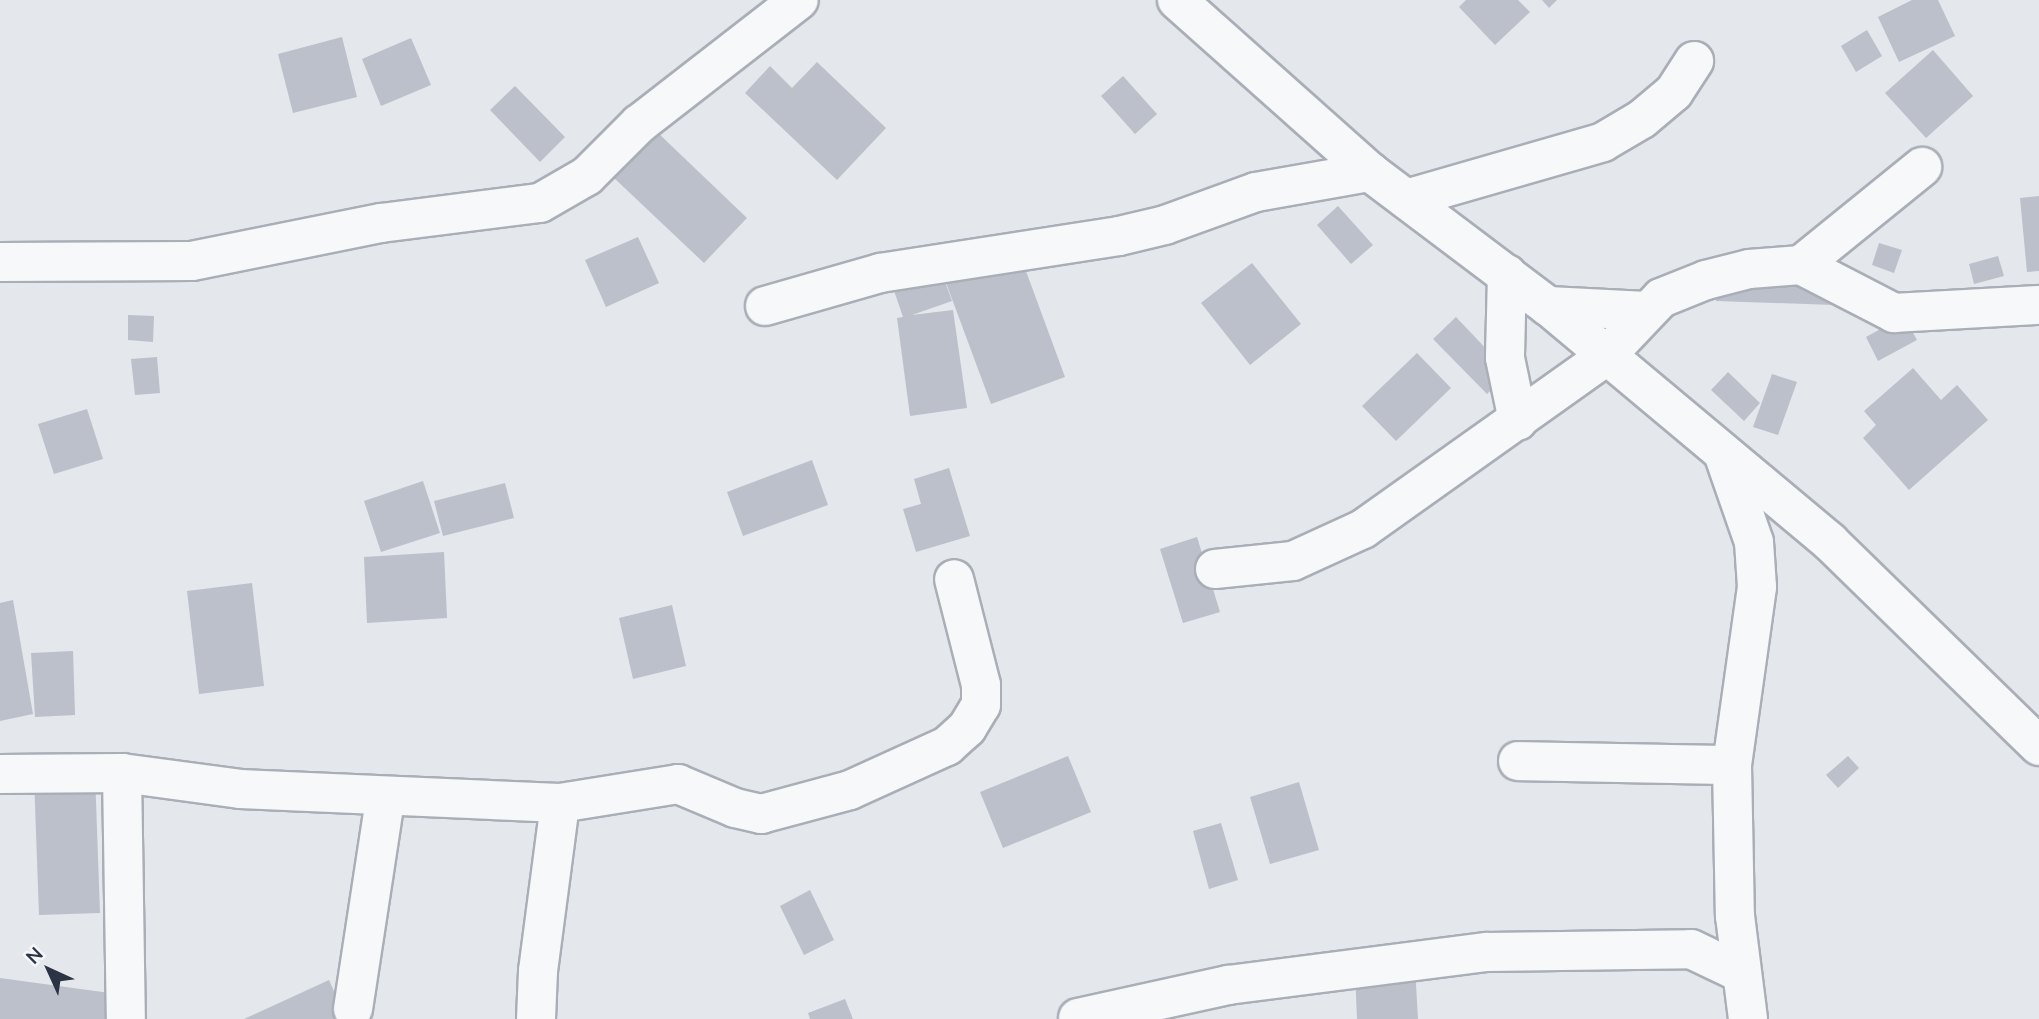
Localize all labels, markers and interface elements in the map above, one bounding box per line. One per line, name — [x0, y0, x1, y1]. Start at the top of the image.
north arrow — [14, 935, 84, 1005]
text: N — [21, 942, 48, 969]

